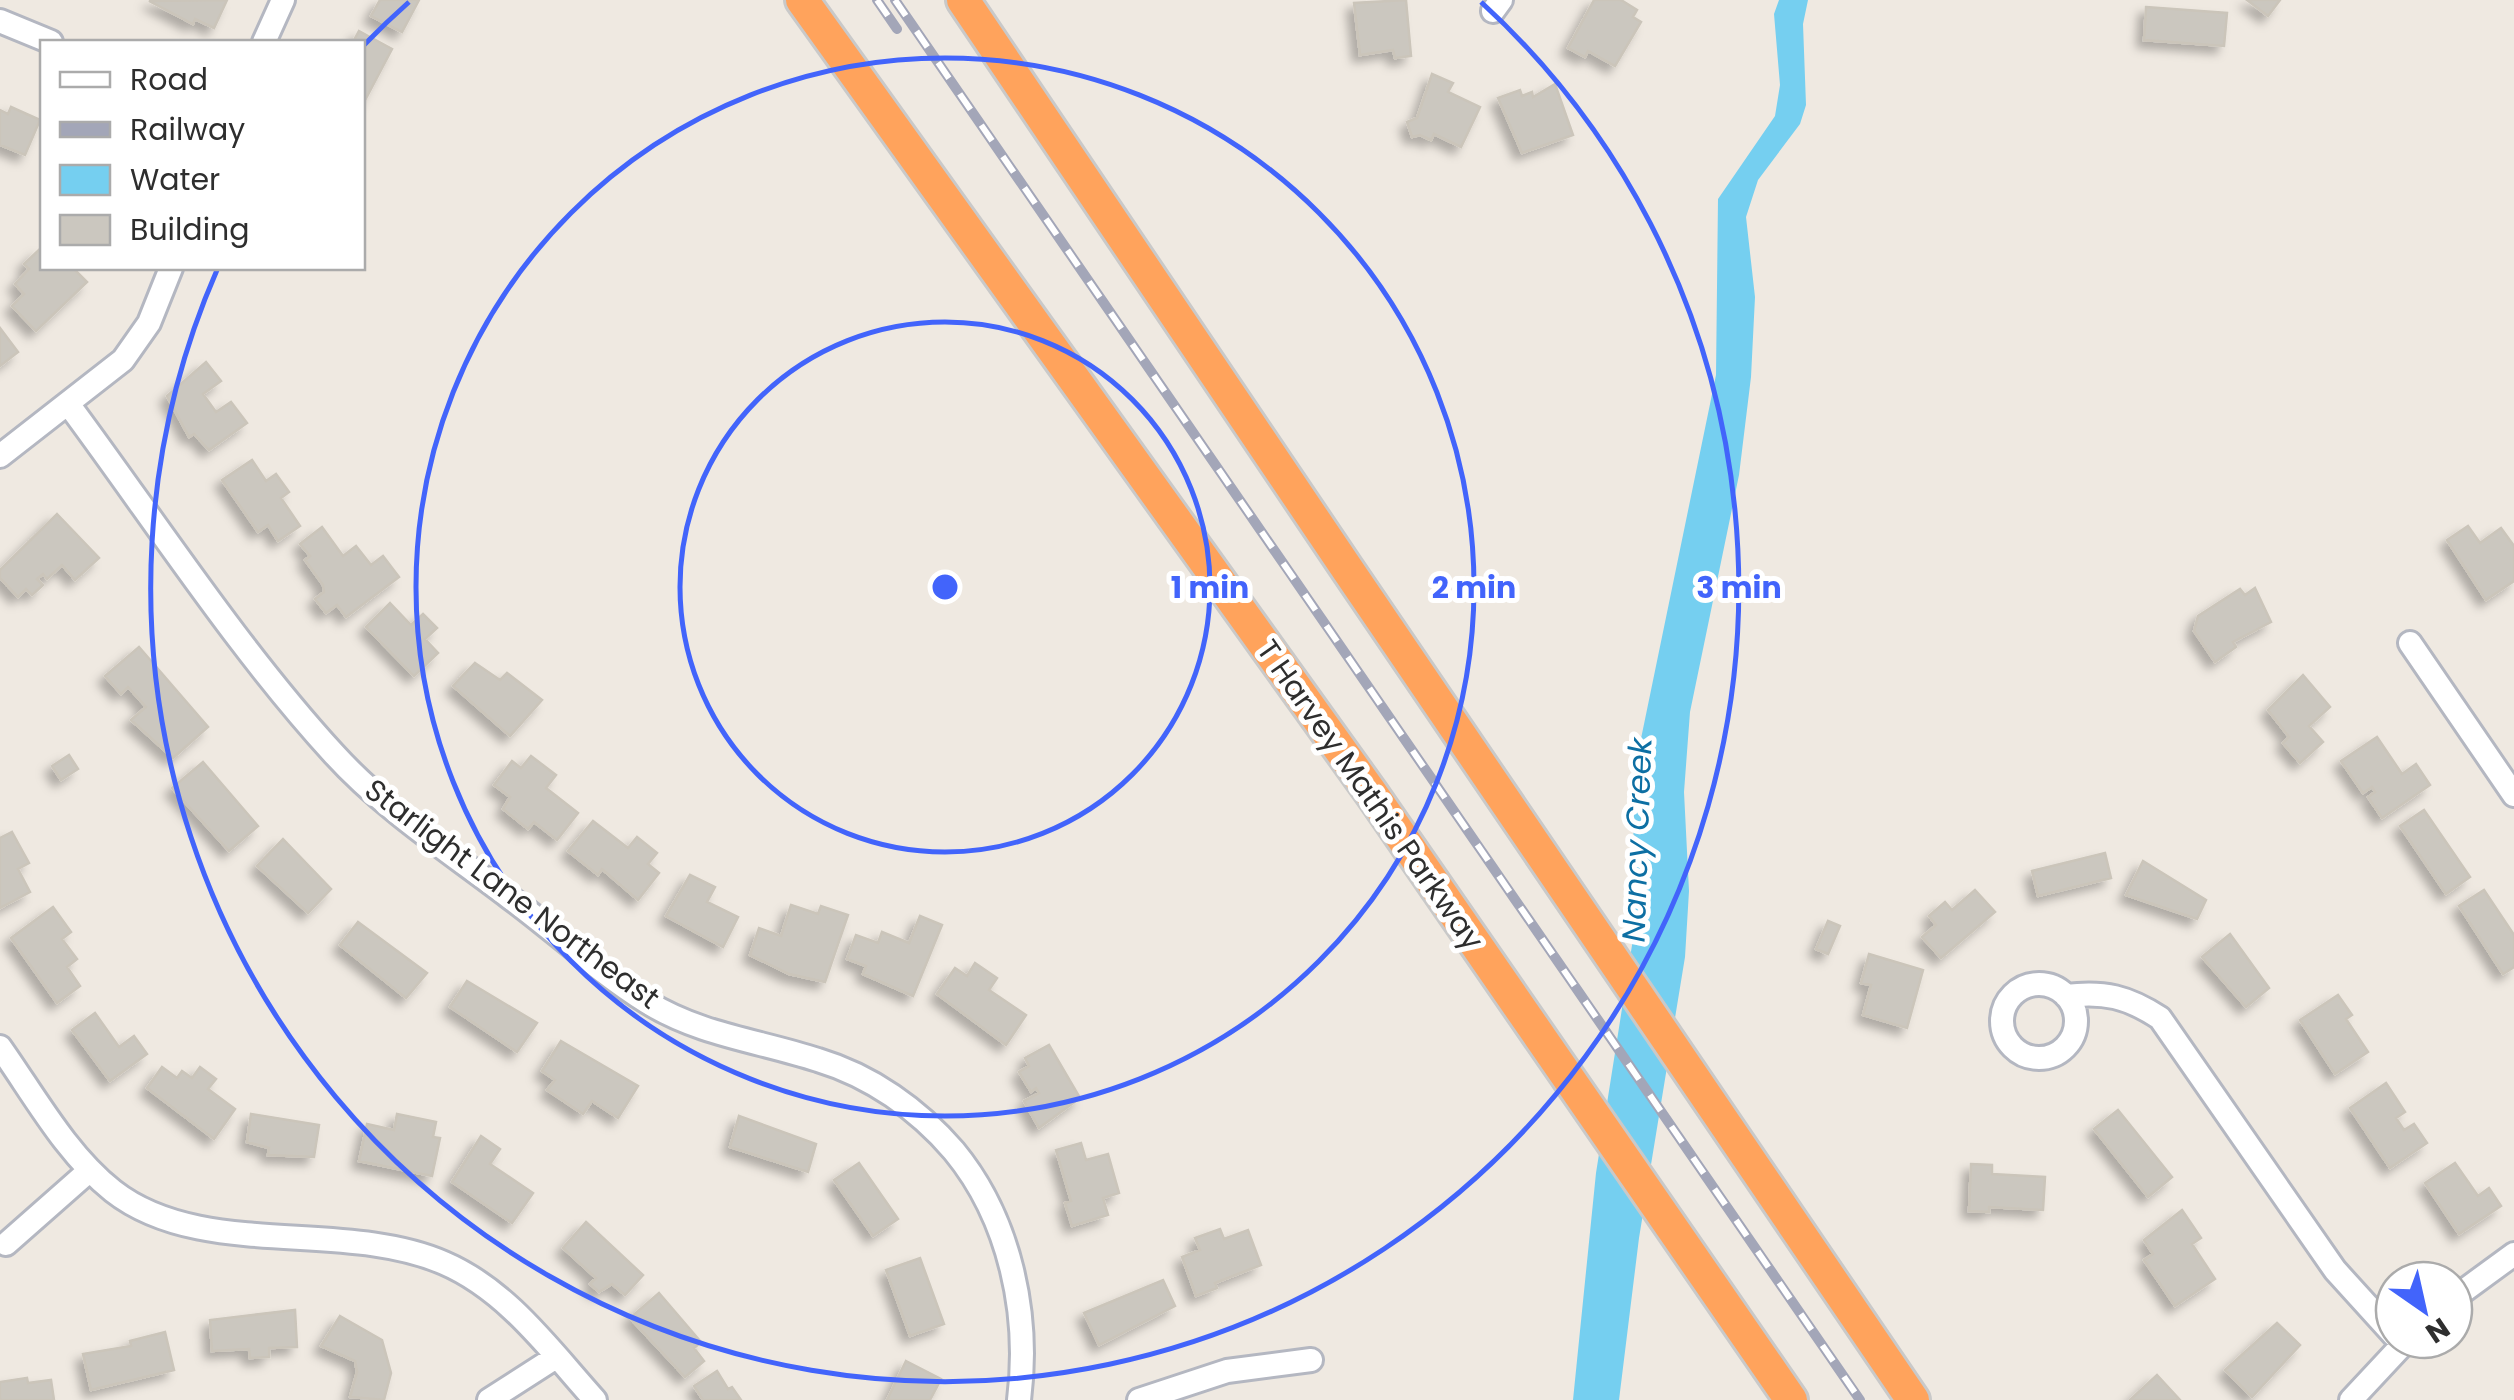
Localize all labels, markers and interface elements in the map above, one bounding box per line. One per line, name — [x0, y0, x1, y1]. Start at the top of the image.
legend — [40, 40, 365, 270]
text: Road — [130, 58, 208, 101]
text: Railway — [130, 108, 245, 151]
text: Water — [130, 158, 220, 201]
text: Building — [130, 208, 250, 251]
text: 1 min — [1171, 566, 1249, 609]
text: 2 min — [1432, 566, 1516, 609]
text: 3 min — [1696, 566, 1782, 609]
centre of rings — [927, 569, 963, 605]
street label: T Harvey Mathis Parkway — [1247, 631, 1494, 959]
water label: Nancy Creek — [1610, 736, 1663, 943]
street label: Starlight Lane Northeast — [356, 768, 669, 1019]
north arrow — [2374, 1260, 2474, 1360]
text: N — [2418, 1308, 2457, 1352]

